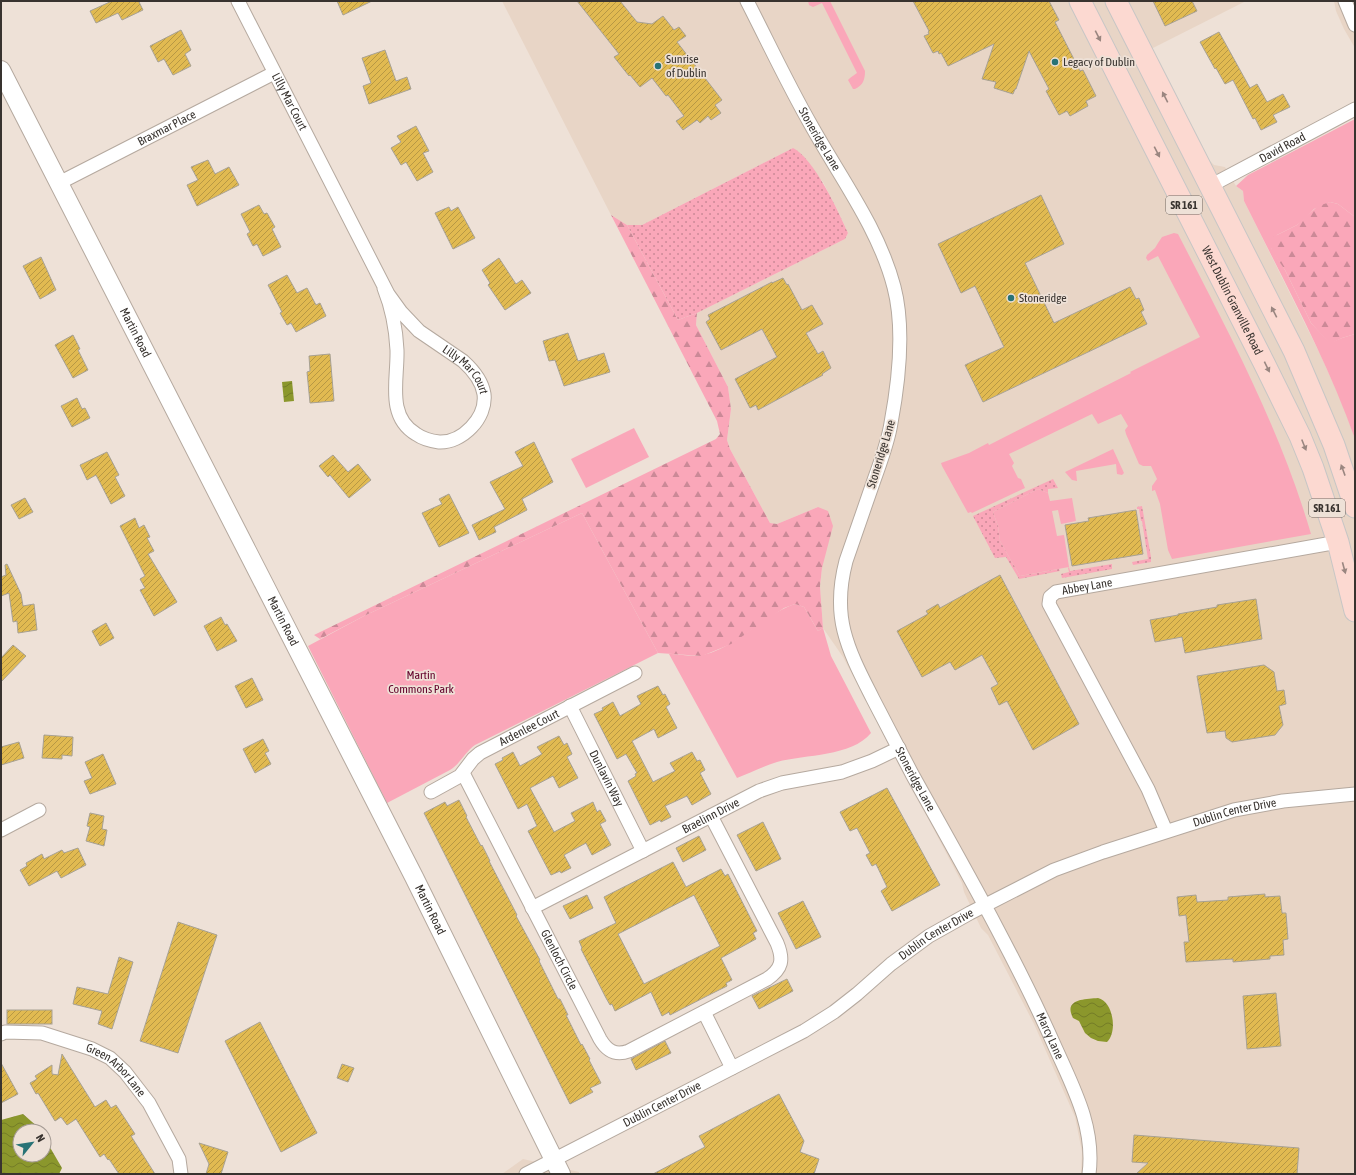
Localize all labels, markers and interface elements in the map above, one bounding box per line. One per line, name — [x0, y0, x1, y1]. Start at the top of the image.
one-way arrow — [1095, 30, 1101, 42]
place label: Sunrise of Dublin — [666, 52, 707, 80]
place label: Legacy of Dublin — [1063, 55, 1135, 69]
marker: Legacy of Dublin — [1050, 57, 1060, 67]
marker: Sunrise of Dublin — [653, 61, 663, 71]
street label: Lilly Mar Court — [269, 70, 310, 133]
one-way arrow — [1162, 91, 1168, 103]
street label: Stoneridge Lane — [796, 105, 843, 173]
street label: Braxmar Place — [135, 107, 198, 149]
street label: David Road — [1257, 130, 1308, 166]
one-way arrow — [1154, 146, 1160, 157]
road number: SR 161 — [1166, 196, 1202, 214]
street label: West Dublin Granville Road — [1199, 244, 1266, 357]
place label: Stoneridge — [1019, 291, 1067, 305]
marker: Stoneridge — [1006, 293, 1016, 303]
street label: Martin Road — [117, 306, 154, 360]
one-way arrow — [1271, 306, 1277, 318]
street label: Lilly Mar Court — [440, 342, 491, 396]
one-way arrow — [1264, 362, 1270, 373]
street label: Stoneridge Lane — [864, 418, 898, 490]
one-way arrow — [1301, 440, 1307, 452]
one-way arrow — [1340, 463, 1346, 475]
road number: SR 161 — [1309, 499, 1345, 517]
one-way arrow — [1342, 562, 1348, 575]
street label: Abbey Lane — [1061, 575, 1113, 598]
street label: Martin Road — [265, 594, 301, 648]
park label: Martin Commons Park — [388, 668, 455, 696]
street label: Ardenlee Court — [497, 706, 562, 749]
street label: Stoneridge Lane — [892, 745, 938, 814]
street label: Dunlavin Way — [586, 748, 626, 809]
street label: Braelinn Drive — [680, 795, 742, 836]
street label: Dublin Center Drive — [1191, 795, 1277, 830]
street label: Martin Road — [412, 882, 448, 937]
street label: Dublin Center Drive — [896, 905, 976, 963]
street label: Glenloch Circle — [538, 927, 580, 992]
street label: Marcy Lane — [1033, 1010, 1067, 1061]
street label: Green Arbor Lane — [84, 1041, 148, 1099]
street label: Dublin Center Drive — [621, 1078, 703, 1130]
north arrow — [12, 1123, 52, 1163]
text: N — [34, 1132, 47, 1144]

